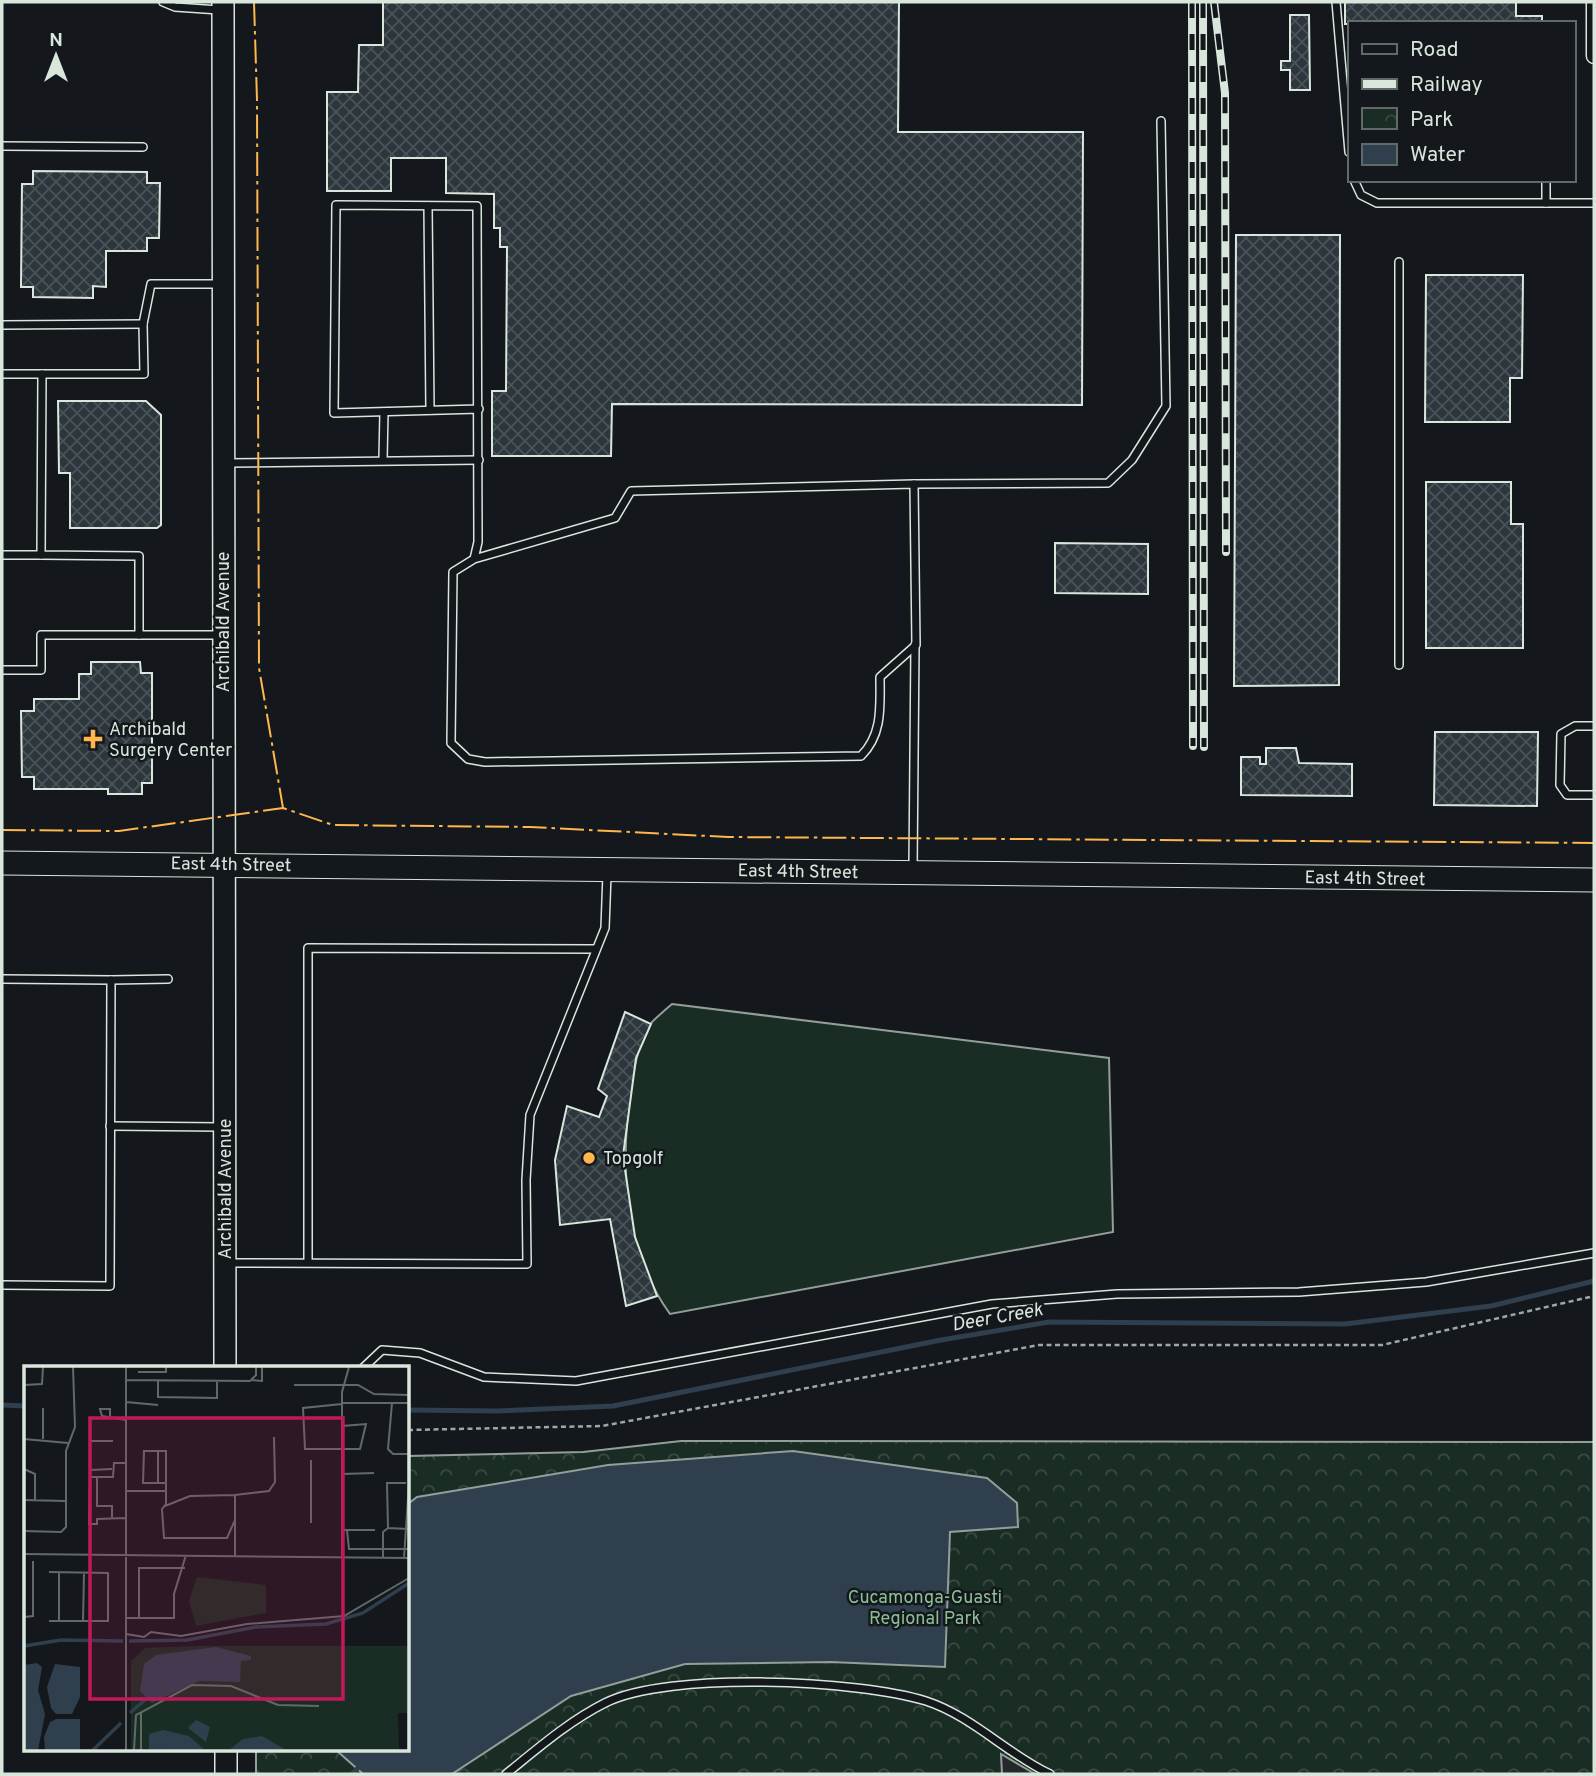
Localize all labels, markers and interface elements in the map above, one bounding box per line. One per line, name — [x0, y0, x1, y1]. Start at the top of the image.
north arrow — [21, 21, 91, 91]
legend — [1348, 21, 1575, 182]
text: N — [49, 29, 63, 53]
text: Road — [1410, 37, 1459, 64]
text: Railway — [1410, 72, 1483, 99]
text: Park — [1410, 107, 1453, 134]
text: Water — [1410, 142, 1465, 169]
street label: Archibald Avenue — [213, 552, 236, 692]
place label: Archibald Surgery Center — [109, 719, 232, 763]
marker: Archibald Surgery Center — [83, 729, 103, 749]
street label: East 4th Street — [170, 853, 292, 878]
street label: East 4th Street — [737, 860, 859, 885]
street label: East 4th Street — [1304, 867, 1426, 892]
street label: Archibald Avenue — [215, 1119, 238, 1259]
place label: Topgolf — [603, 1148, 663, 1171]
marker: Topgolf — [581, 1150, 597, 1166]
water label: Deer Creek — [950, 1298, 1045, 1338]
inset map — [24, 1366, 410, 1752]
park label: Cucamonga-Guasti Regional Park — [848, 1587, 1002, 1631]

